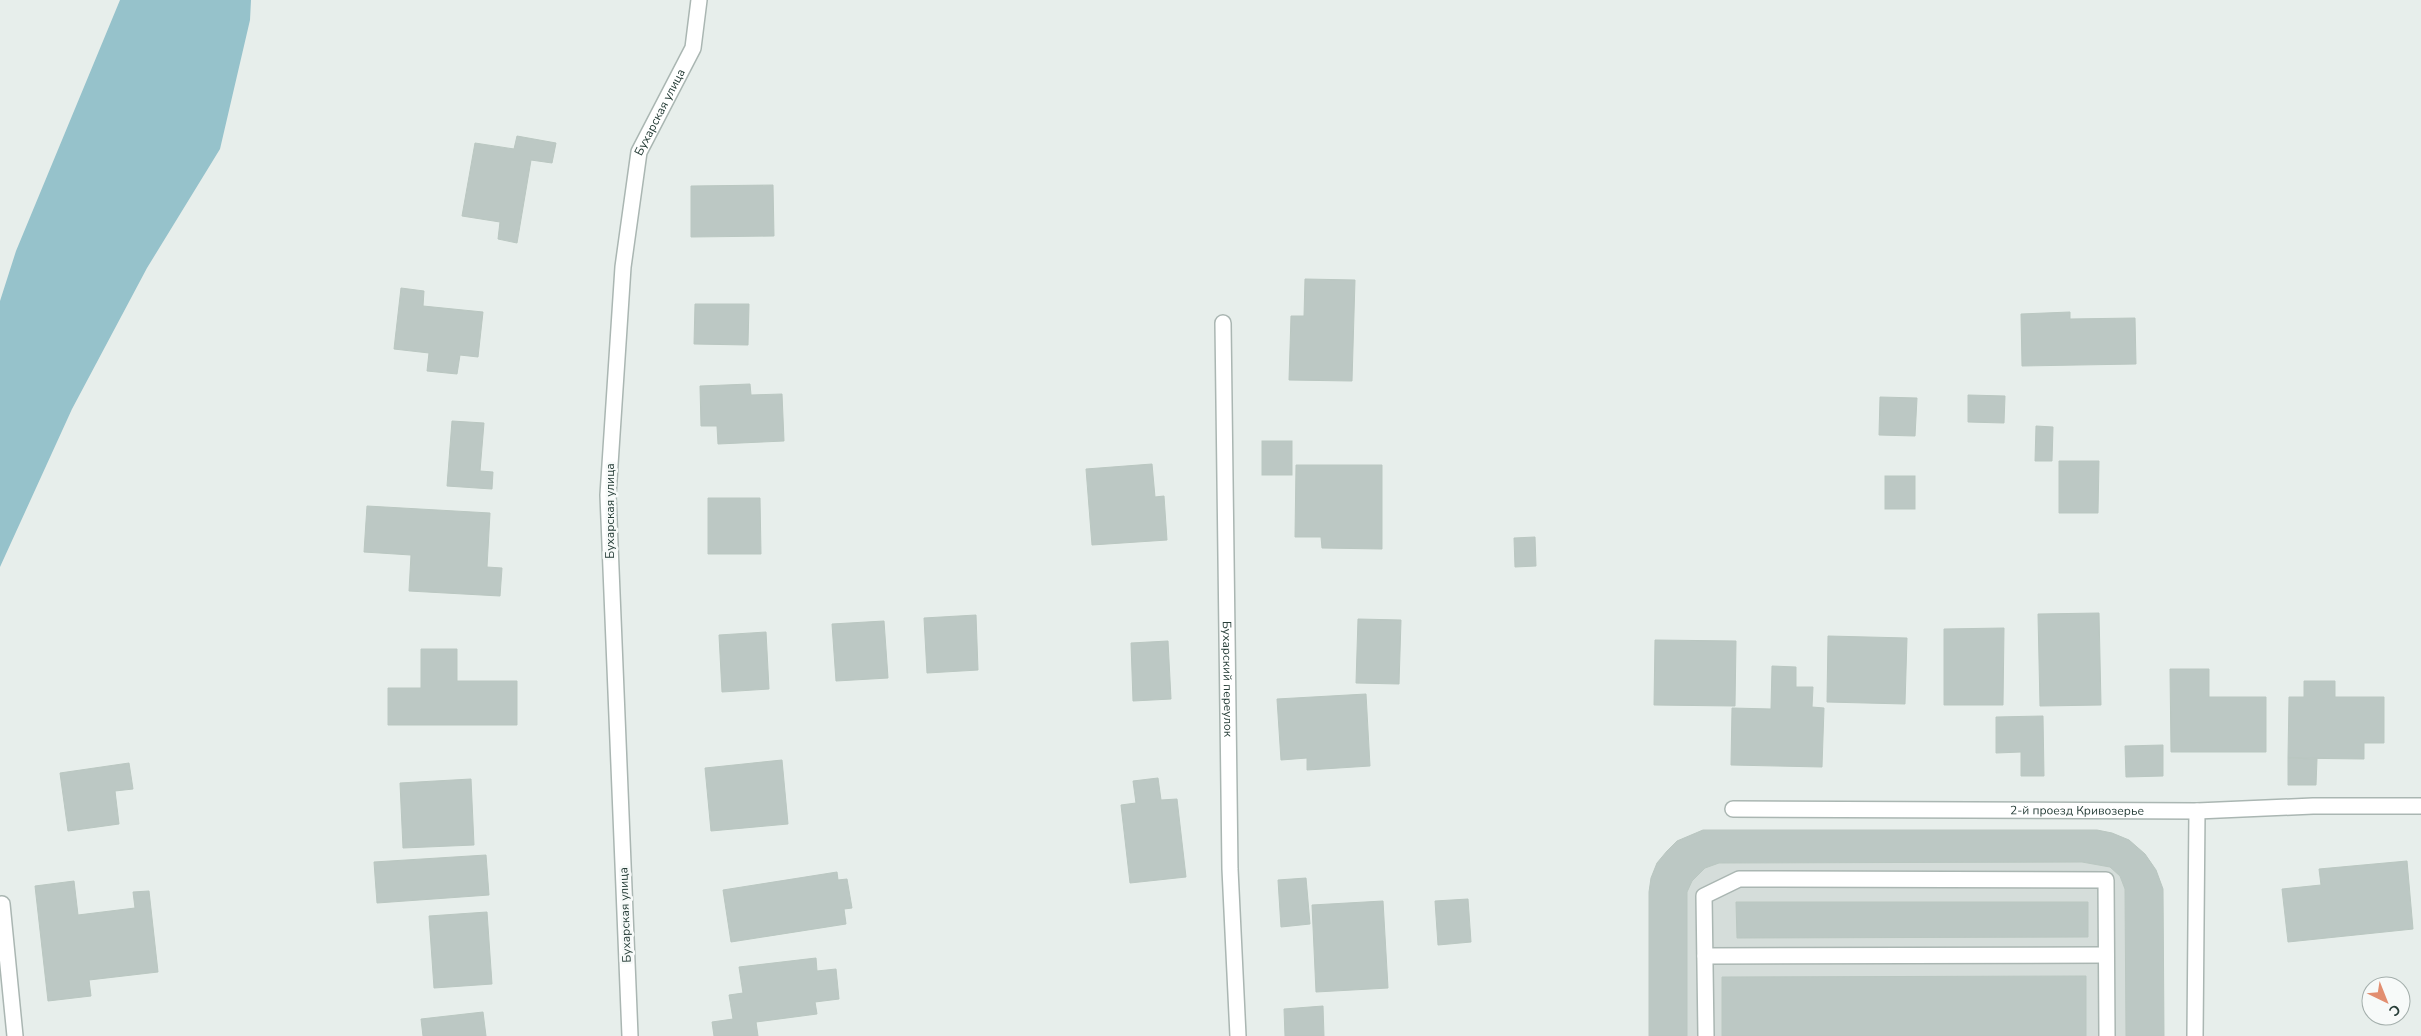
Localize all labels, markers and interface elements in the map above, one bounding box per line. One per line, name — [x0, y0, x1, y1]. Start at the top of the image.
street label: Бухарская улица — [631, 66, 689, 158]
street label: Бухарская улица — [602, 463, 618, 559]
street label: Бухарский переулок — [1219, 621, 1236, 738]
street label: 2-й проезд Кривозерье — [2010, 802, 2144, 819]
street label: Бухарская улица — [615, 867, 635, 963]
north arrow — [2361, 976, 2411, 1026]
text: С — [2384, 1000, 2404, 1021]

